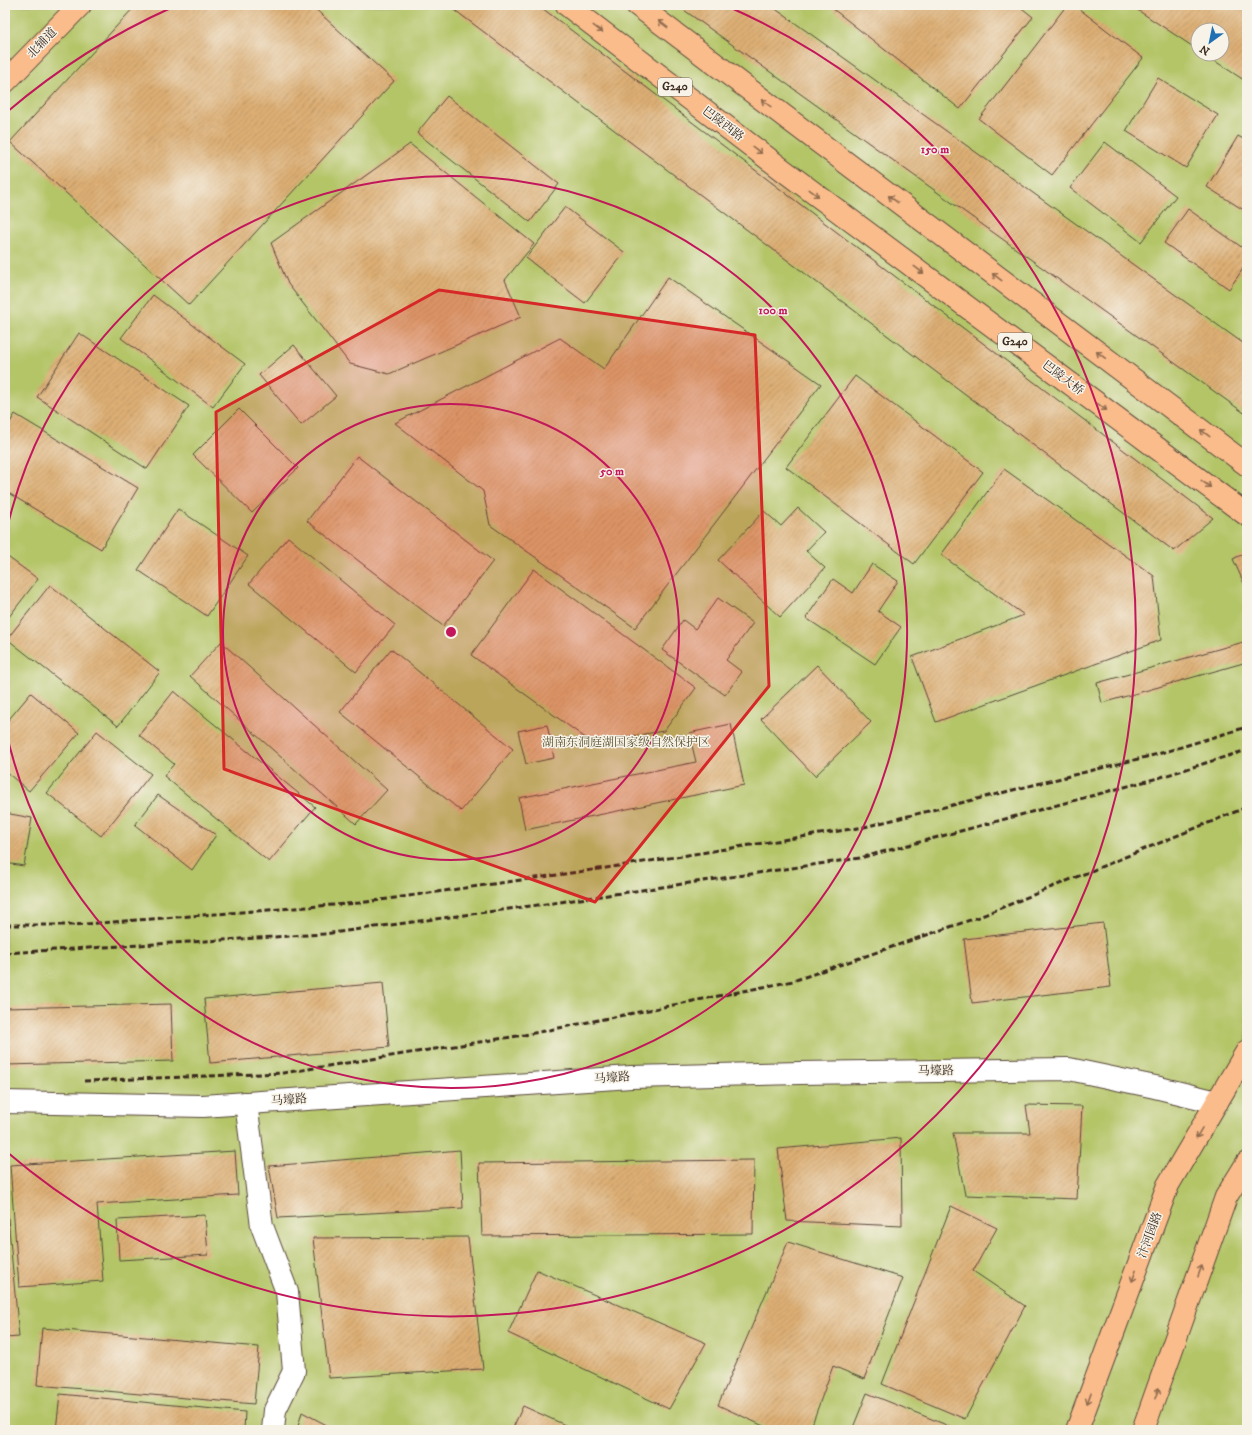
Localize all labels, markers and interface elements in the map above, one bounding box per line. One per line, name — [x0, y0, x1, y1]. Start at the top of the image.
one-way arrow — [657, 20, 668, 28]
north arrow — [1190, 22, 1230, 62]
one-way arrow — [592, 24, 603, 33]
street label: 北辅道 — [24, 25, 60, 61]
text: N — [1197, 41, 1213, 58]
road number: G240 — [658, 78, 692, 96]
one-way arrow — [761, 98, 772, 107]
street label: 巴陵西路 — [699, 104, 747, 144]
text: 150 m — [921, 142, 949, 157]
one-way arrow — [752, 146, 763, 154]
one-way arrow — [809, 189, 820, 197]
one-way arrow — [888, 194, 899, 203]
one-way arrow — [913, 266, 924, 275]
one-way arrow — [992, 273, 1003, 281]
text: 100 m — [759, 303, 787, 318]
road number: G240 — [998, 333, 1032, 351]
one-way arrow — [1095, 351, 1106, 359]
street label: 巴陵大桥 — [1039, 358, 1087, 398]
one-way arrow — [1096, 402, 1107, 411]
one-way arrow — [1199, 429, 1210, 438]
text: 50 m — [599, 464, 624, 479]
one-way arrow — [1200, 480, 1211, 488]
centre of rings — [444, 625, 458, 639]
park label: 湖南东洞庭湖国家级自然保护区 — [542, 735, 710, 750]
street label: 马壕路 — [918, 1063, 954, 1079]
street label: 马壕路 — [594, 1069, 630, 1087]
street label: 马壕路 — [271, 1091, 307, 1109]
one-way arrow — [1194, 1127, 1202, 1139]
street label: 汴河园路 — [1135, 1210, 1165, 1260]
one-way arrow — [1197, 1265, 1205, 1277]
one-way arrow — [1130, 1270, 1138, 1282]
one-way arrow — [1153, 1388, 1161, 1400]
one-way arrow — [1085, 1392, 1092, 1405]

